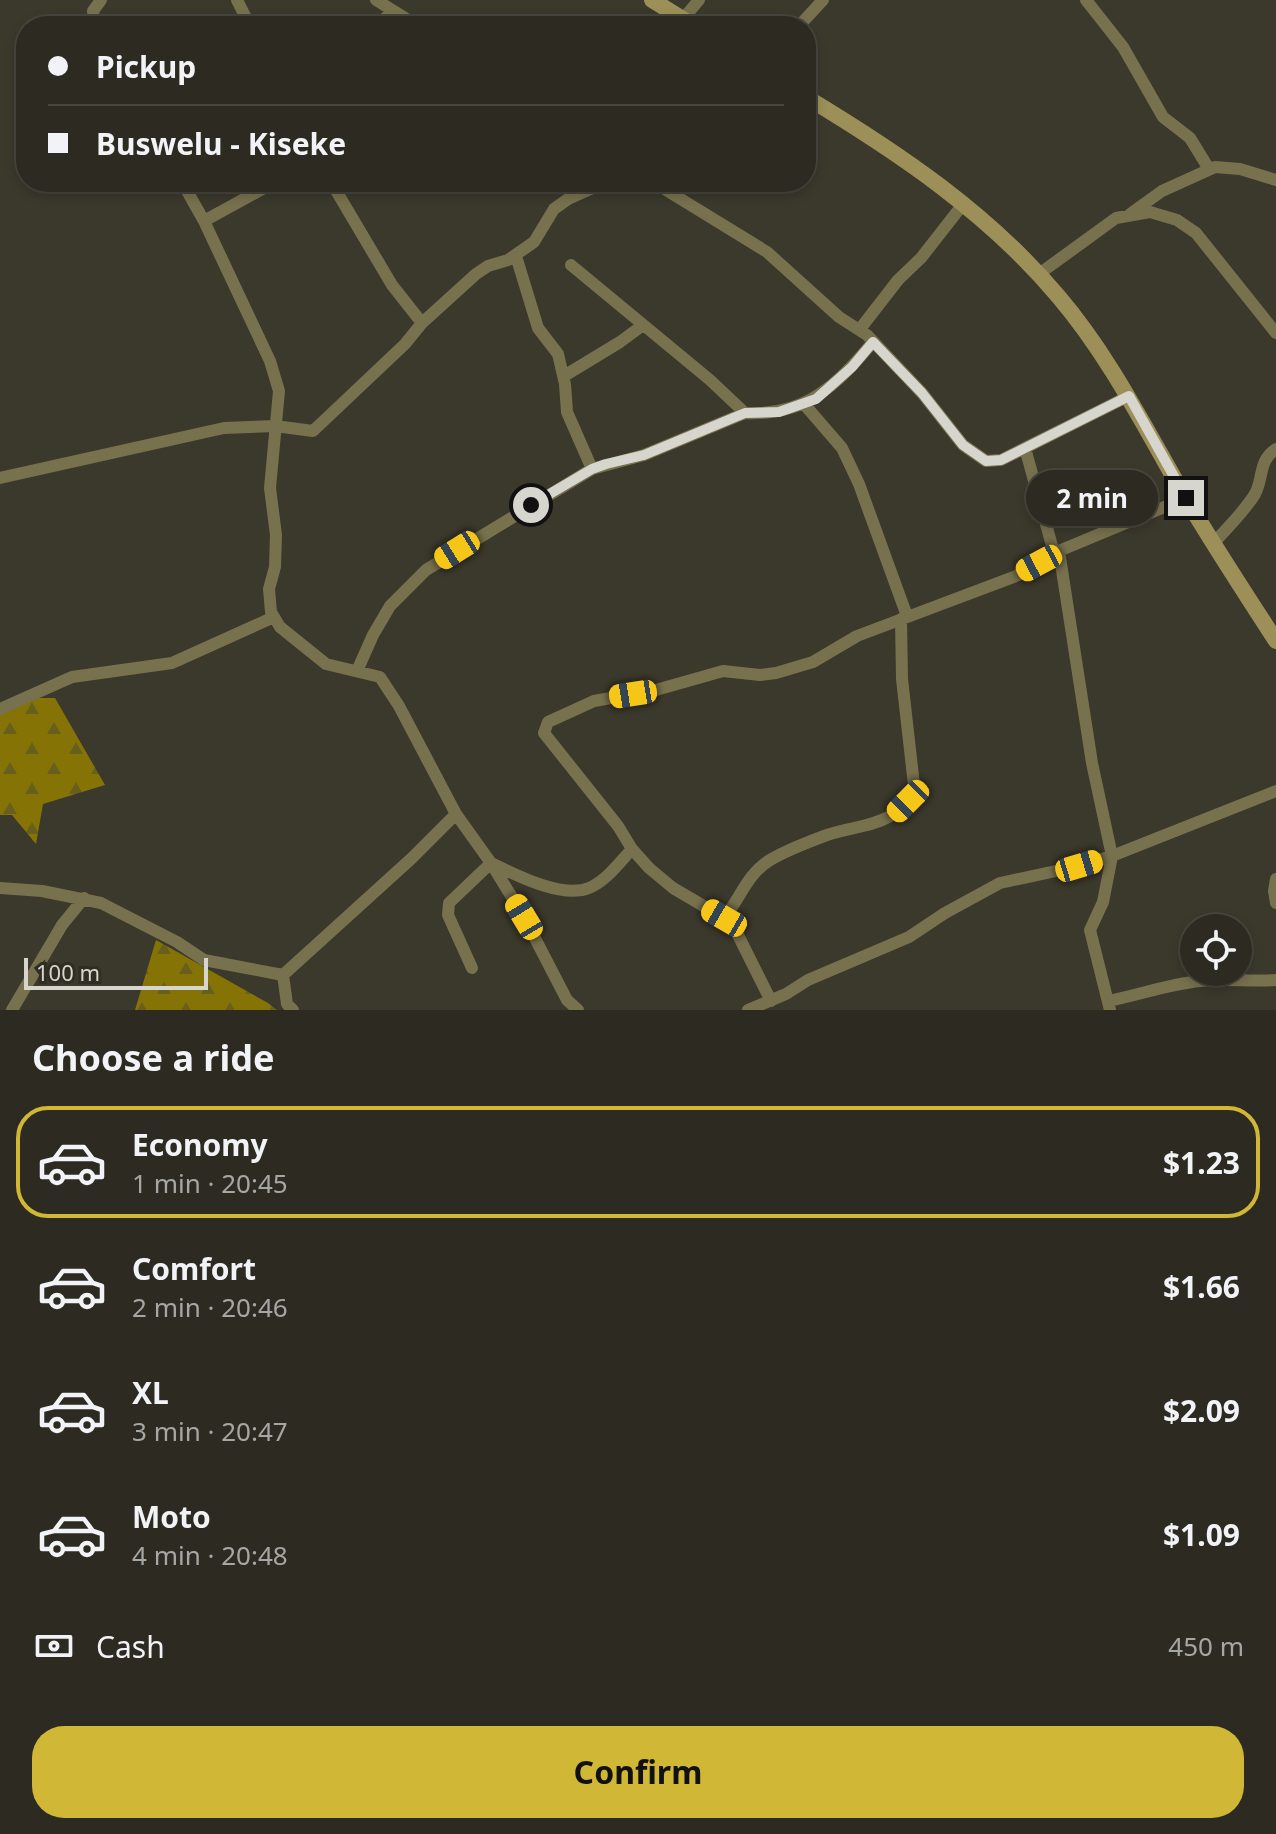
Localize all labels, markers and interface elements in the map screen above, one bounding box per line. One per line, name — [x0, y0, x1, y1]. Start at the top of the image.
text: Pickup — [96, 46, 196, 87]
text: Buswelu - Kiseke — [96, 123, 346, 164]
callout: 2 min — [1026, 470, 1158, 526]
text: 2 min — [1056, 480, 1128, 516]
route end — [1168, 480, 1204, 516]
route start — [513, 487, 549, 523]
car — [430, 527, 484, 573]
car — [1012, 541, 1066, 585]
car — [607, 678, 659, 710]
car — [883, 776, 933, 826]
car — [1053, 848, 1105, 884]
car — [501, 890, 547, 944]
car — [697, 896, 751, 940]
map controls — [1180, 914, 1252, 986]
button: locate — [1180, 914, 1252, 986]
scale bar — [24, 954, 208, 990]
text: 100 m — [36, 957, 100, 987]
text: Choose a ride — [32, 1033, 274, 1082]
text: Economy — [132, 1124, 268, 1165]
icon: car — [36, 1126, 108, 1198]
text: $1.23 — [1163, 1142, 1240, 1183]
text: 1 min · 20:45 — [132, 1165, 288, 1201]
text: Comfort — [132, 1248, 256, 1289]
icon: car — [36, 1250, 108, 1322]
text: $1.66 — [1163, 1266, 1240, 1307]
text: 2 min · 20:46 — [132, 1289, 288, 1325]
text: XL — [132, 1372, 169, 1413]
icon: car — [36, 1374, 108, 1446]
text: $2.09 — [1163, 1390, 1240, 1431]
text: 3 min · 20:47 — [132, 1413, 288, 1449]
text: Moto — [132, 1496, 211, 1537]
icon: car — [36, 1498, 108, 1570]
text: $1.09 — [1163, 1514, 1240, 1555]
text: 4 min · 20:48 — [132, 1537, 288, 1573]
icon: cash — [32, 1624, 76, 1668]
text: Cash — [96, 1626, 165, 1667]
text: 450 m — [1168, 1628, 1244, 1664]
button: Confirm — [32, 1726, 1244, 1818]

